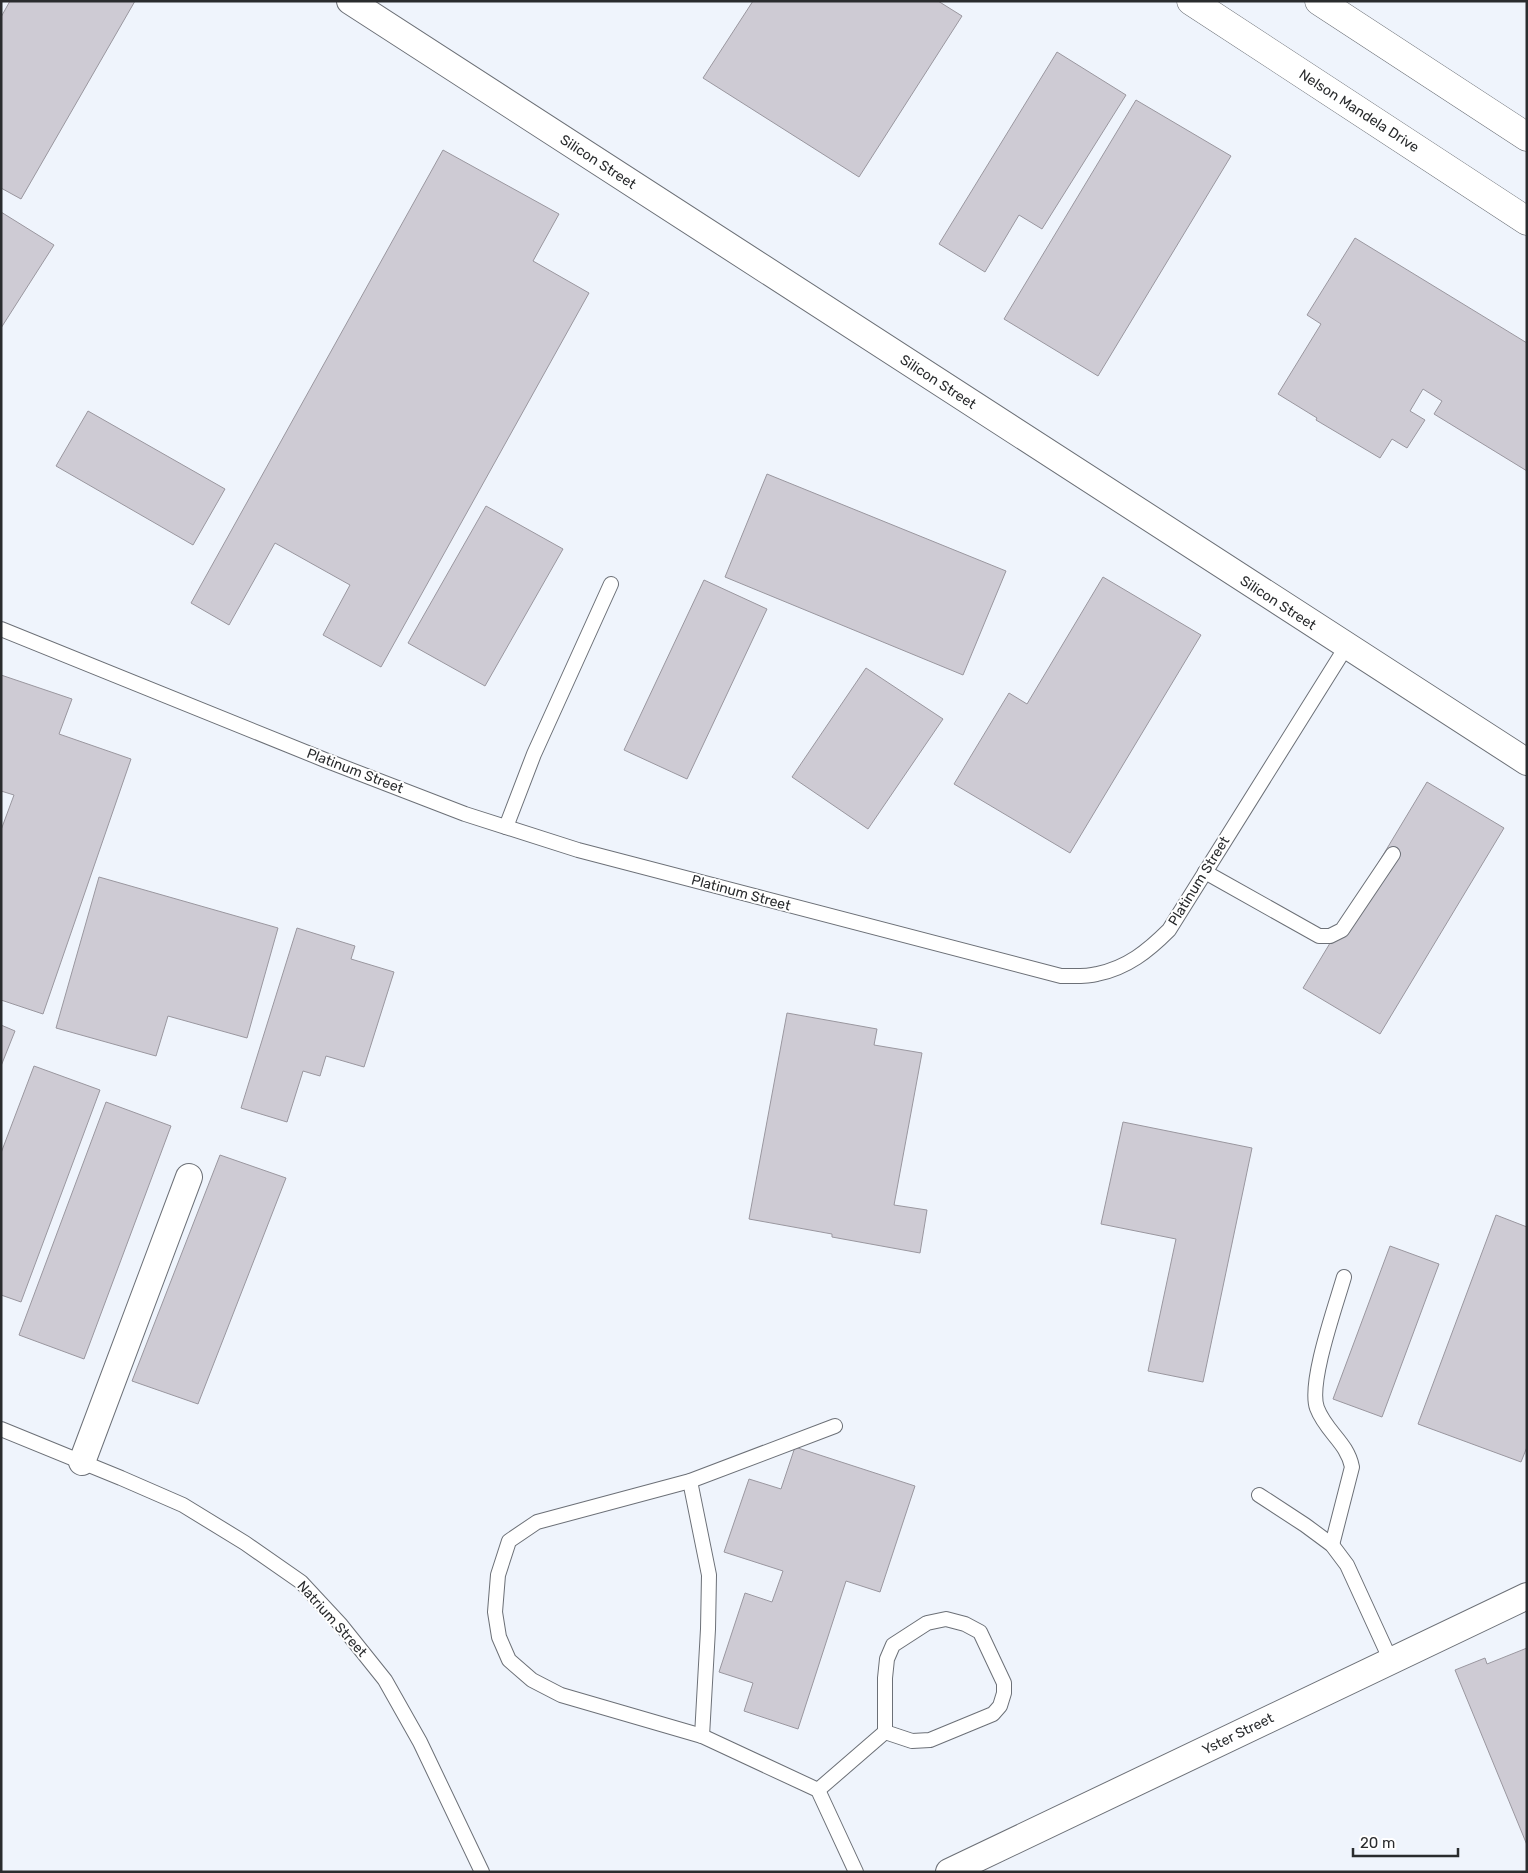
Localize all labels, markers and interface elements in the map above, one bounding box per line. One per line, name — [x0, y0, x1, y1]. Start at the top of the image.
street label: Nelson Mandela Drive — [1296, 66, 1422, 156]
street label: Silicon Street — [557, 131, 640, 193]
street label: Silicon Street — [897, 351, 980, 413]
street label: Silicon Street — [1237, 572, 1320, 634]
street label: Platinum Street — [304, 745, 406, 797]
street label: Platinum Street — [1165, 833, 1234, 929]
street label: Platinum Street — [689, 872, 793, 915]
street label: Natrium Street — [293, 1578, 371, 1661]
street label: Yster Street — [1200, 1709, 1277, 1759]
scale bar — [1353, 1826, 1458, 1858]
text: 20 m — [1360, 1834, 1395, 1852]

